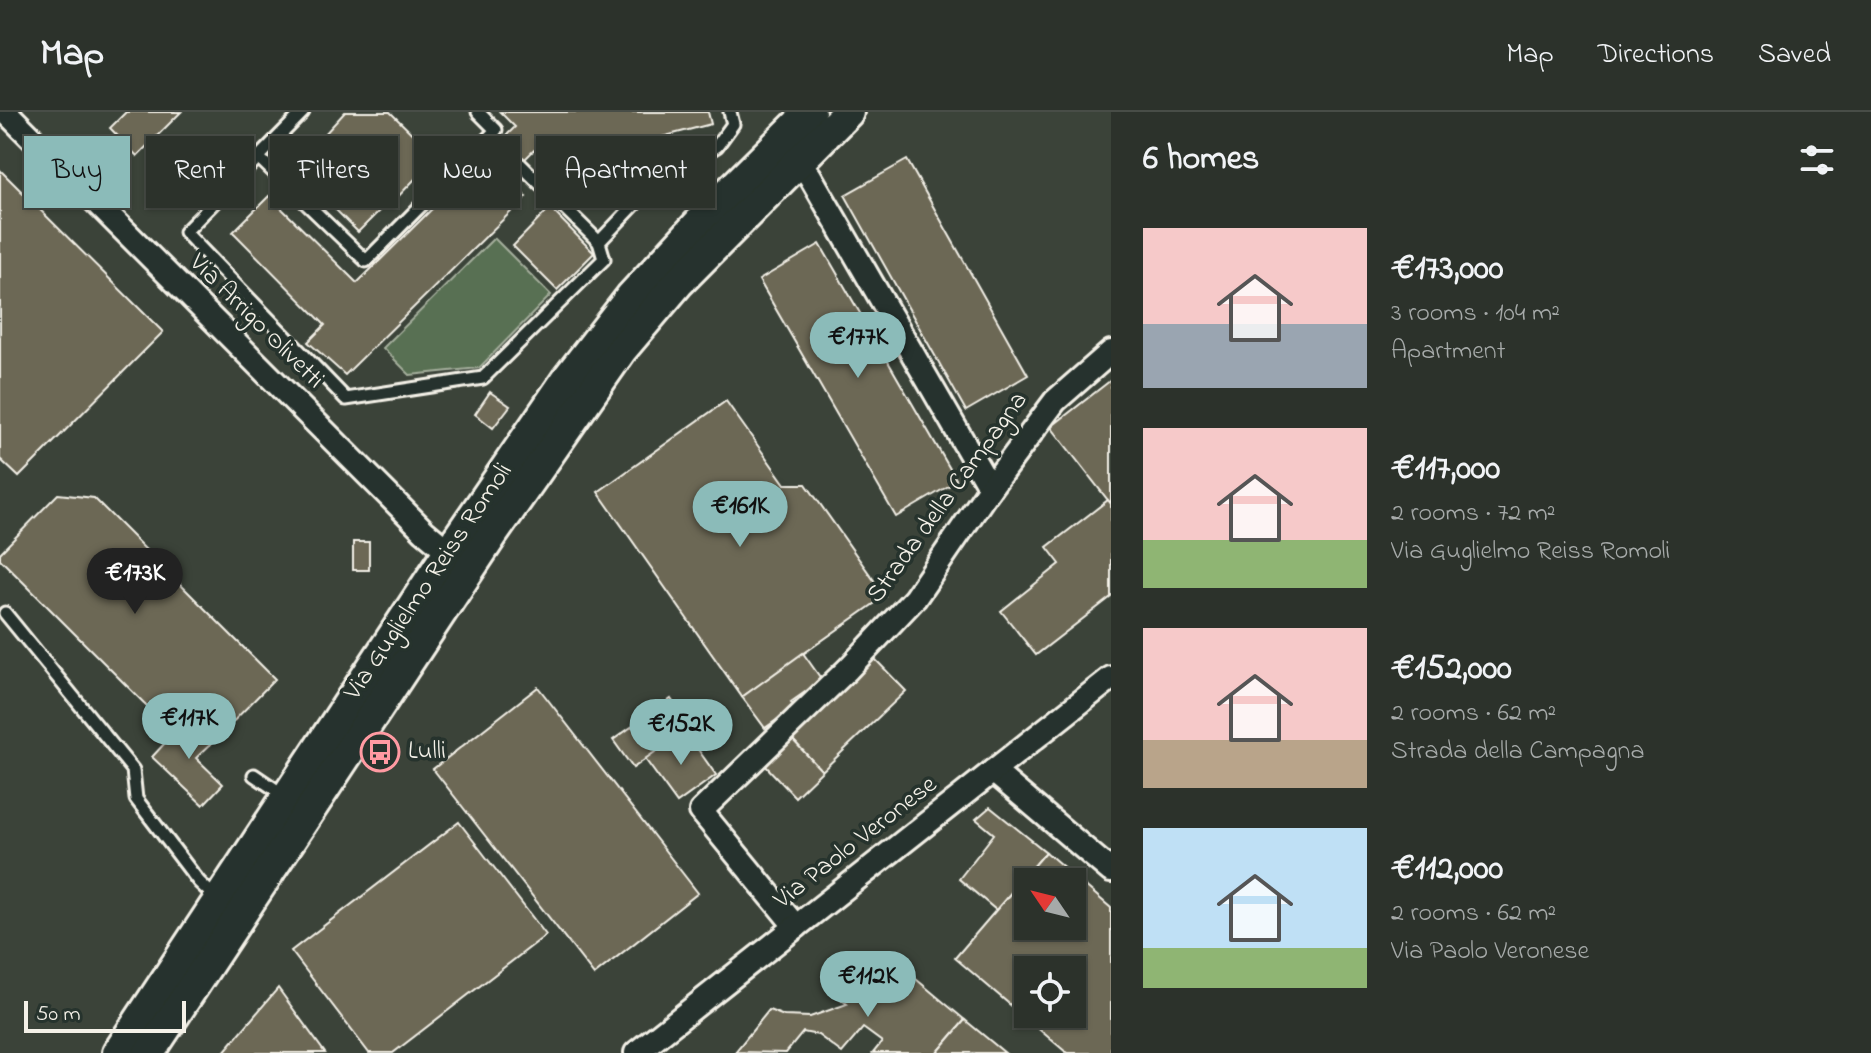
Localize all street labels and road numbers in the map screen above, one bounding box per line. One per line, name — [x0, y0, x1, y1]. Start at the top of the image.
street label: Via Arrigo Olivetti — [179, 245, 332, 398]
street label: Strada della Campagna — [858, 384, 1038, 612]
street label: Via Guglielmo Reiss Romoli — [335, 456, 523, 709]
street label: Via Paolo Veronese — [765, 767, 946, 920]

